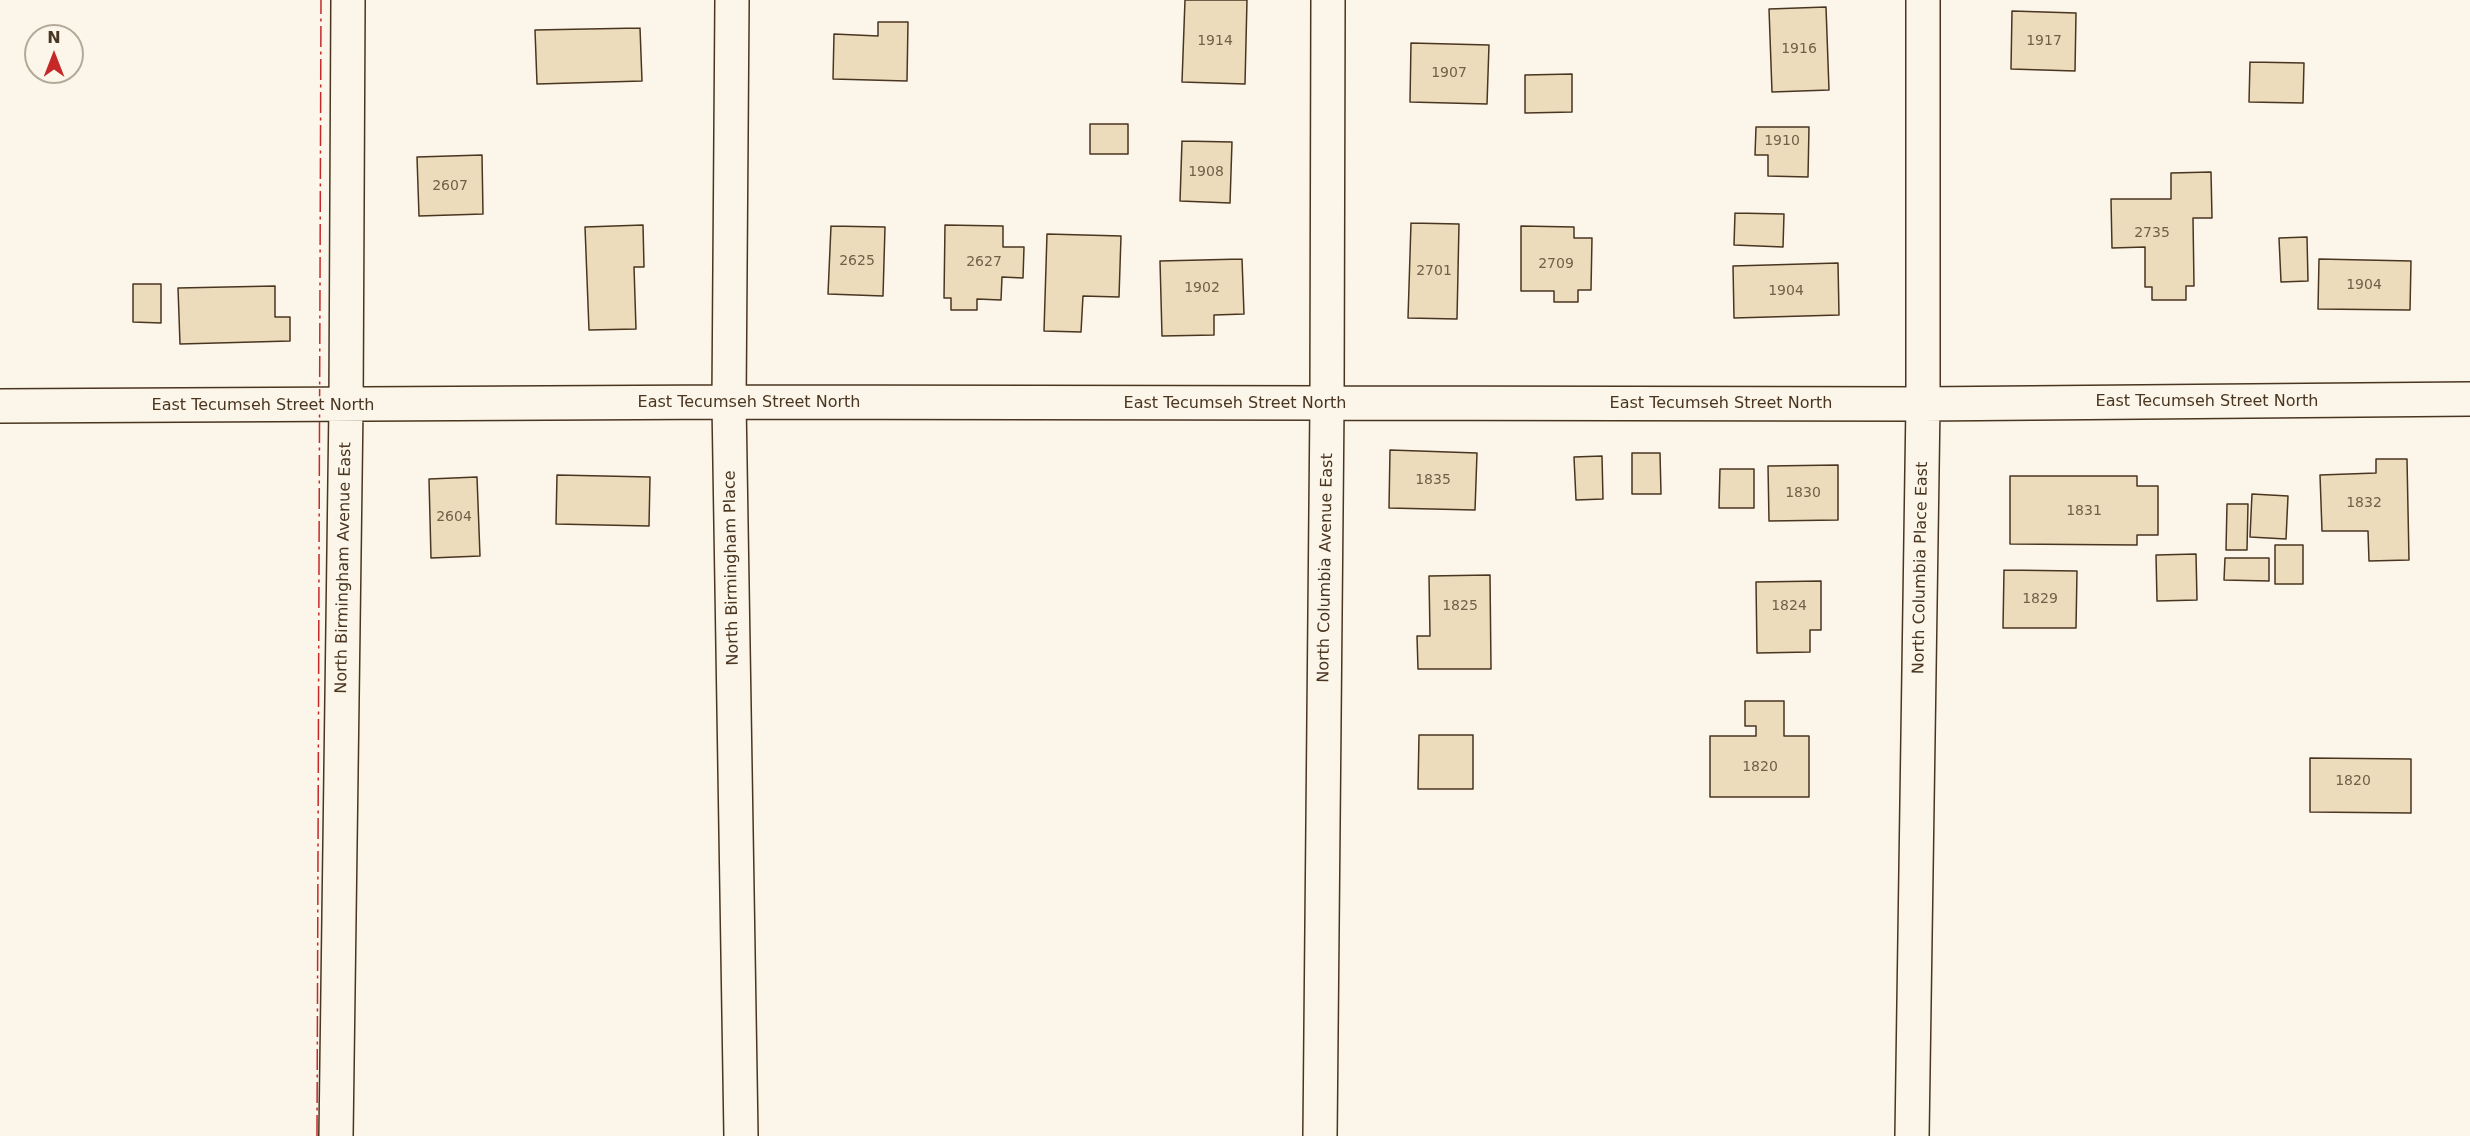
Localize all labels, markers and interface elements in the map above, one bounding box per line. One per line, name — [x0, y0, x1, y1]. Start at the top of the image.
north arrow — [24, 24, 84, 84]
text: N — [47, 28, 61, 47]
house number: 1914 — [1197, 33, 1233, 49]
house number: 1917 — [2026, 33, 2062, 49]
house number: 1916 — [1781, 41, 1817, 57]
house number: 1907 — [1431, 65, 1467, 81]
house number: 1910 — [1764, 133, 1800, 149]
house number: 1908 — [1188, 164, 1224, 180]
house number: 2607 — [432, 178, 468, 194]
house number: 2735 — [2134, 225, 2170, 241]
house number: 2625 — [839, 253, 875, 269]
house number: 2627 — [966, 254, 1002, 270]
house number: 2709 — [1538, 256, 1574, 272]
house number: 2701 — [1416, 263, 1452, 279]
house number: 1904 — [2346, 277, 2382, 293]
house number: 1902 — [1184, 280, 1220, 296]
house number: 1904 — [1768, 283, 1804, 299]
street label: East Tecumseh Street North — [2096, 392, 2318, 412]
street label: East Tecumseh Street North — [638, 393, 860, 413]
street label: East Tecumseh Street North — [1124, 394, 1346, 414]
street label: East Tecumseh Street North — [1610, 394, 1832, 414]
street label: East Tecumseh Street North — [152, 396, 374, 416]
street label: North Birmingham Avenue East — [332, 442, 356, 694]
street label: North Columbia Avenue East — [1314, 453, 1338, 683]
street label: North Columbia Place East — [1910, 462, 1932, 674]
street label: North Birmingham Place — [721, 470, 743, 666]
house number: 1835 — [1415, 472, 1451, 488]
house number: 1830 — [1785, 485, 1821, 501]
house number: 1832 — [2346, 495, 2382, 511]
house number: 1831 — [2066, 503, 2102, 519]
house number: 2604 — [436, 509, 472, 525]
house number: 1829 — [2022, 591, 2058, 607]
house number: 1825 — [1442, 598, 1478, 614]
house number: 1824 — [1771, 598, 1807, 614]
house number: 1820 — [1742, 759, 1778, 775]
house number: 1820 — [2335, 773, 2371, 789]

